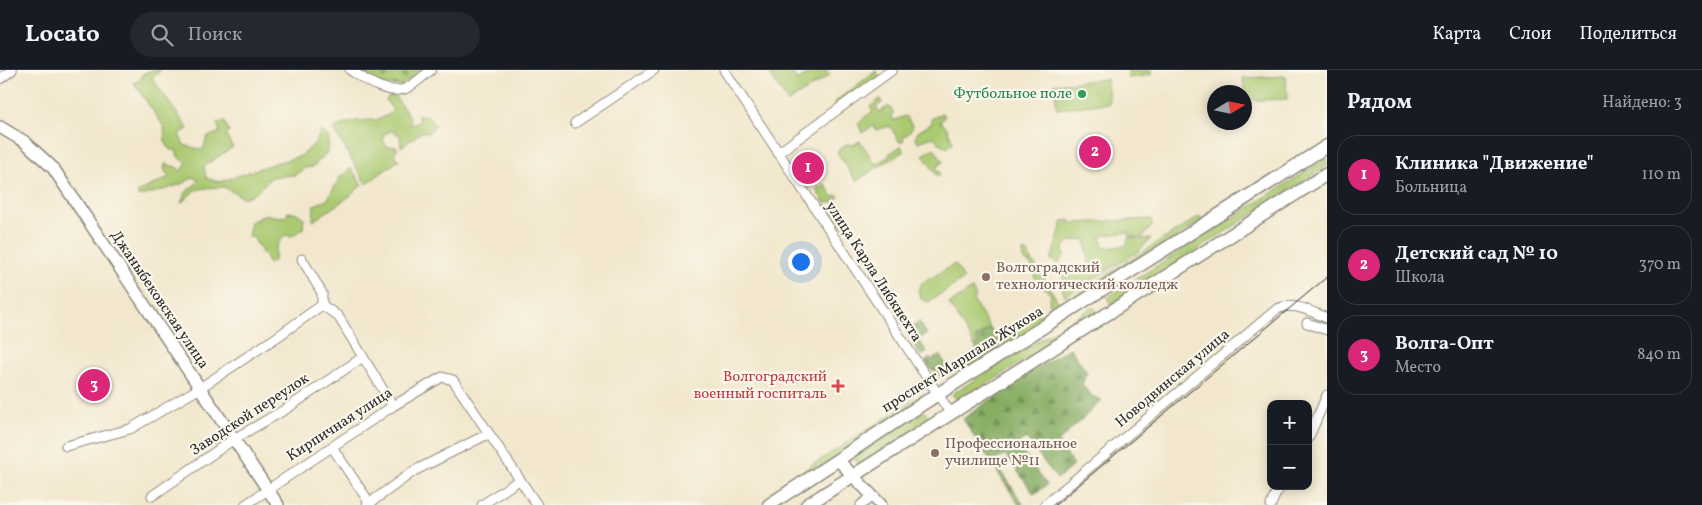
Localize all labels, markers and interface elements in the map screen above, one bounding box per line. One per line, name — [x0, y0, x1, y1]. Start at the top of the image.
search box — [130, 12, 480, 57]
text: Locato — [25, 18, 100, 52]
icon: search — [148, 21, 176, 49]
text: Поиск — [188, 22, 242, 48]
text: Карта — [1433, 22, 1481, 47]
text: Слои — [1509, 22, 1551, 47]
text: Поделиться — [1579, 22, 1677, 47]
place label: Футбольное поле — [954, 84, 1072, 105]
north arrow — [1207, 85, 1252, 130]
marker: Футбольное поле — [1076, 88, 1088, 100]
text: Рядом — [1347, 88, 1412, 117]
text: Найдено: 3 — [1602, 92, 1682, 114]
pin: 2 — [1079, 133, 1111, 171]
pin: 1 — [792, 149, 824, 187]
text: Клиника "Движение" — [1395, 151, 1594, 177]
text: 1 — [1361, 164, 1367, 186]
text: 110 m — [1642, 164, 1681, 186]
text: Больница — [1395, 177, 1467, 199]
street label: улица Карла Либкнехта — [820, 198, 926, 346]
street label: Джаныбековская улица — [105, 227, 213, 373]
text: Детский сад № 10 — [1395, 241, 1558, 267]
your location — [788, 249, 814, 275]
text: 2 — [1360, 254, 1368, 276]
text: 370 m — [1639, 254, 1681, 276]
place label: Волгоградский технологический колледж — [996, 258, 1178, 296]
text: Школа — [1395, 267, 1445, 289]
marker: Волгоградский технологический колледж — [980, 271, 992, 283]
street label: проспект Маршала Жукова — [878, 302, 1048, 418]
street label: Новодвинская улица — [1111, 325, 1235, 433]
text: Волга-Опт — [1395, 331, 1494, 357]
text: 3 — [1360, 344, 1368, 366]
text: 840 m — [1637, 344, 1681, 366]
text: Место — [1395, 357, 1441, 379]
pin: 3 — [78, 366, 110, 404]
place label: Волгоградский военный госпиталь — [694, 367, 827, 405]
street label: Заводской переулок — [186, 369, 314, 461]
marker: Волгоградский военный госпиталь — [831, 379, 845, 393]
street label: Кирпичная улица — [283, 383, 397, 467]
map controls — [1267, 400, 1312, 490]
button: + — [1267, 400, 1312, 445]
place label: Профессиональное училище №11 — [945, 434, 1077, 472]
button: − — [1267, 445, 1312, 490]
marker: Профессиональное училище №11 — [929, 447, 941, 459]

